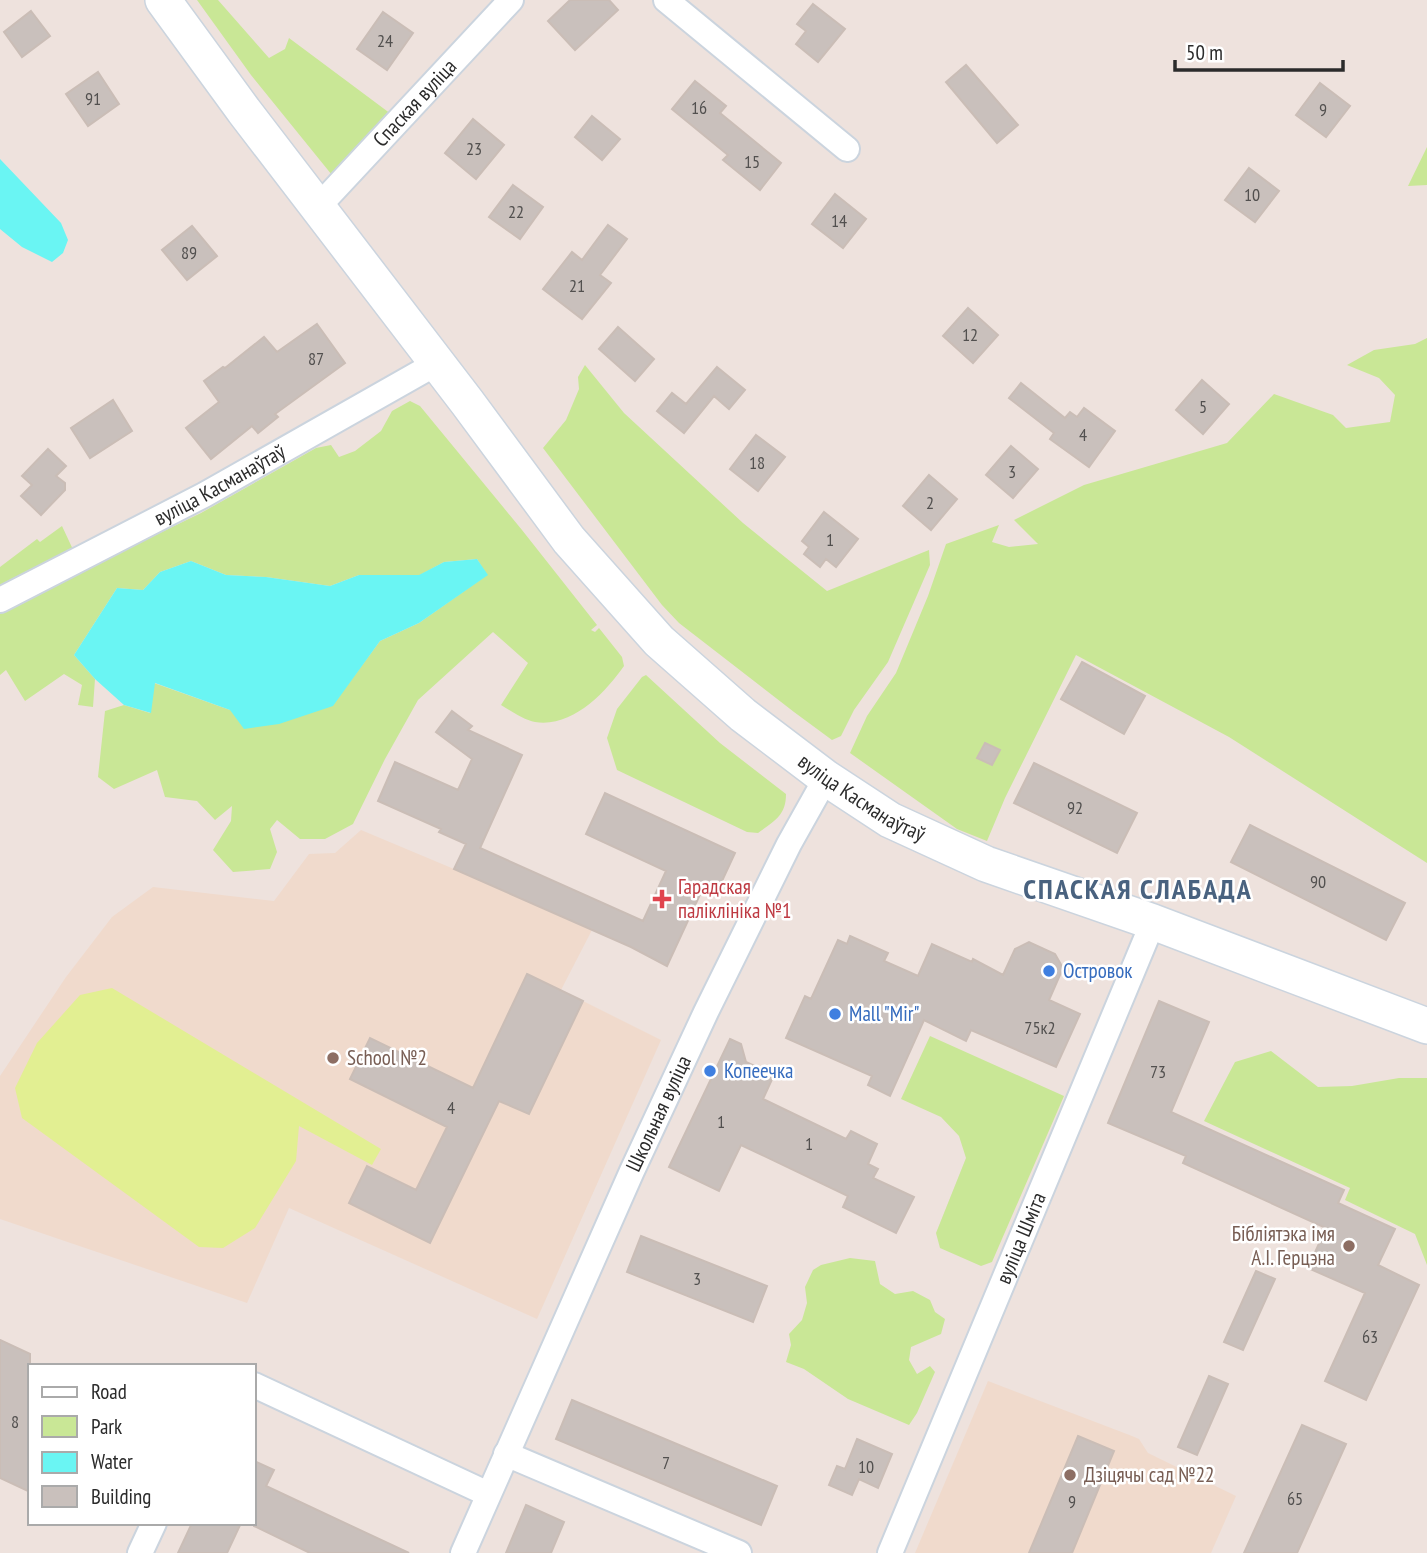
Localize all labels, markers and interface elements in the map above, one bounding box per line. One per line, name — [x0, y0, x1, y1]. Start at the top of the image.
scale bar — [1175, 28, 1343, 72]
house number: 24 — [377, 29, 393, 52]
text: 50 m — [1186, 39, 1223, 66]
street label: Спаская вуліца — [367, 53, 462, 152]
house number: 91 — [85, 87, 101, 110]
house number: 16 — [691, 96, 707, 119]
house number: 9 — [1319, 98, 1327, 121]
house number: 23 — [466, 137, 482, 160]
house number: 15 — [744, 150, 760, 173]
house number: 10 — [1244, 183, 1260, 206]
house number: 22 — [508, 200, 524, 223]
house number: 14 — [831, 209, 847, 232]
house number: 89 — [181, 241, 197, 264]
house number: 21 — [569, 274, 585, 297]
house number: 12 — [962, 323, 978, 346]
house number: 87 — [308, 347, 324, 370]
house number: 5 — [1199, 395, 1207, 418]
house number: 4 — [1079, 423, 1087, 446]
street label: вуліца Касманаўтаў — [149, 438, 290, 531]
house number: 18 — [749, 451, 765, 474]
house number: 3 — [1008, 460, 1016, 483]
house number: 2 — [926, 491, 934, 514]
house number: 1 — [826, 528, 834, 551]
street label: вуліца Касманаўтаў — [793, 748, 930, 847]
house number: 92 — [1067, 796, 1083, 819]
district label: СПАСКАЯ СЛАБАДА — [1023, 870, 1253, 907]
house number: 90 — [1310, 870, 1326, 893]
place label: Гарадская паліклініка №1 — [678, 873, 792, 924]
marker: Гарадская паліклініка №1 — [652, 889, 672, 909]
place label: Островок — [1063, 957, 1132, 984]
marker: Островок — [1041, 963, 1057, 979]
place label: Mall "Mir" — [849, 1000, 920, 1027]
marker: Mall "Mir" — [827, 1006, 843, 1022]
house number: 75к2 — [1024, 1016, 1056, 1039]
place label: School №2 — [347, 1044, 427, 1071]
marker: School №2 — [325, 1050, 341, 1066]
street label: Школьная вуліца — [620, 1051, 697, 1176]
place label: Копеечка — [724, 1057, 793, 1084]
house number: 73 — [1150, 1060, 1166, 1083]
marker: Копеечка — [702, 1063, 718, 1079]
house number: 4 — [447, 1096, 455, 1119]
house number: 1 — [717, 1110, 725, 1133]
house number: 1 — [805, 1132, 813, 1155]
street label: вуліца Шміта — [990, 1188, 1052, 1288]
place label: Бібліятэка імя А.І. Герцэна — [1232, 1220, 1335, 1271]
marker: Бібліятэка імя А.І. Герцэна — [1341, 1238, 1357, 1254]
house number: 3 — [693, 1267, 701, 1290]
house number: 63 — [1362, 1325, 1378, 1348]
legend — [28, 1364, 256, 1525]
text: Road — [91, 1378, 127, 1405]
house number: 8 — [11, 1410, 19, 1433]
text: Park — [91, 1413, 122, 1440]
text: Water — [91, 1448, 133, 1475]
house number: 7 — [662, 1451, 670, 1474]
house number: 10 — [858, 1455, 874, 1478]
place label: Дзіцячы сад №22 — [1084, 1461, 1215, 1488]
marker: Дзіцячы сад №22 — [1062, 1467, 1078, 1483]
text: Building — [91, 1483, 151, 1510]
house number: 65 — [1287, 1487, 1303, 1510]
house number: 9 — [1068, 1490, 1076, 1513]

